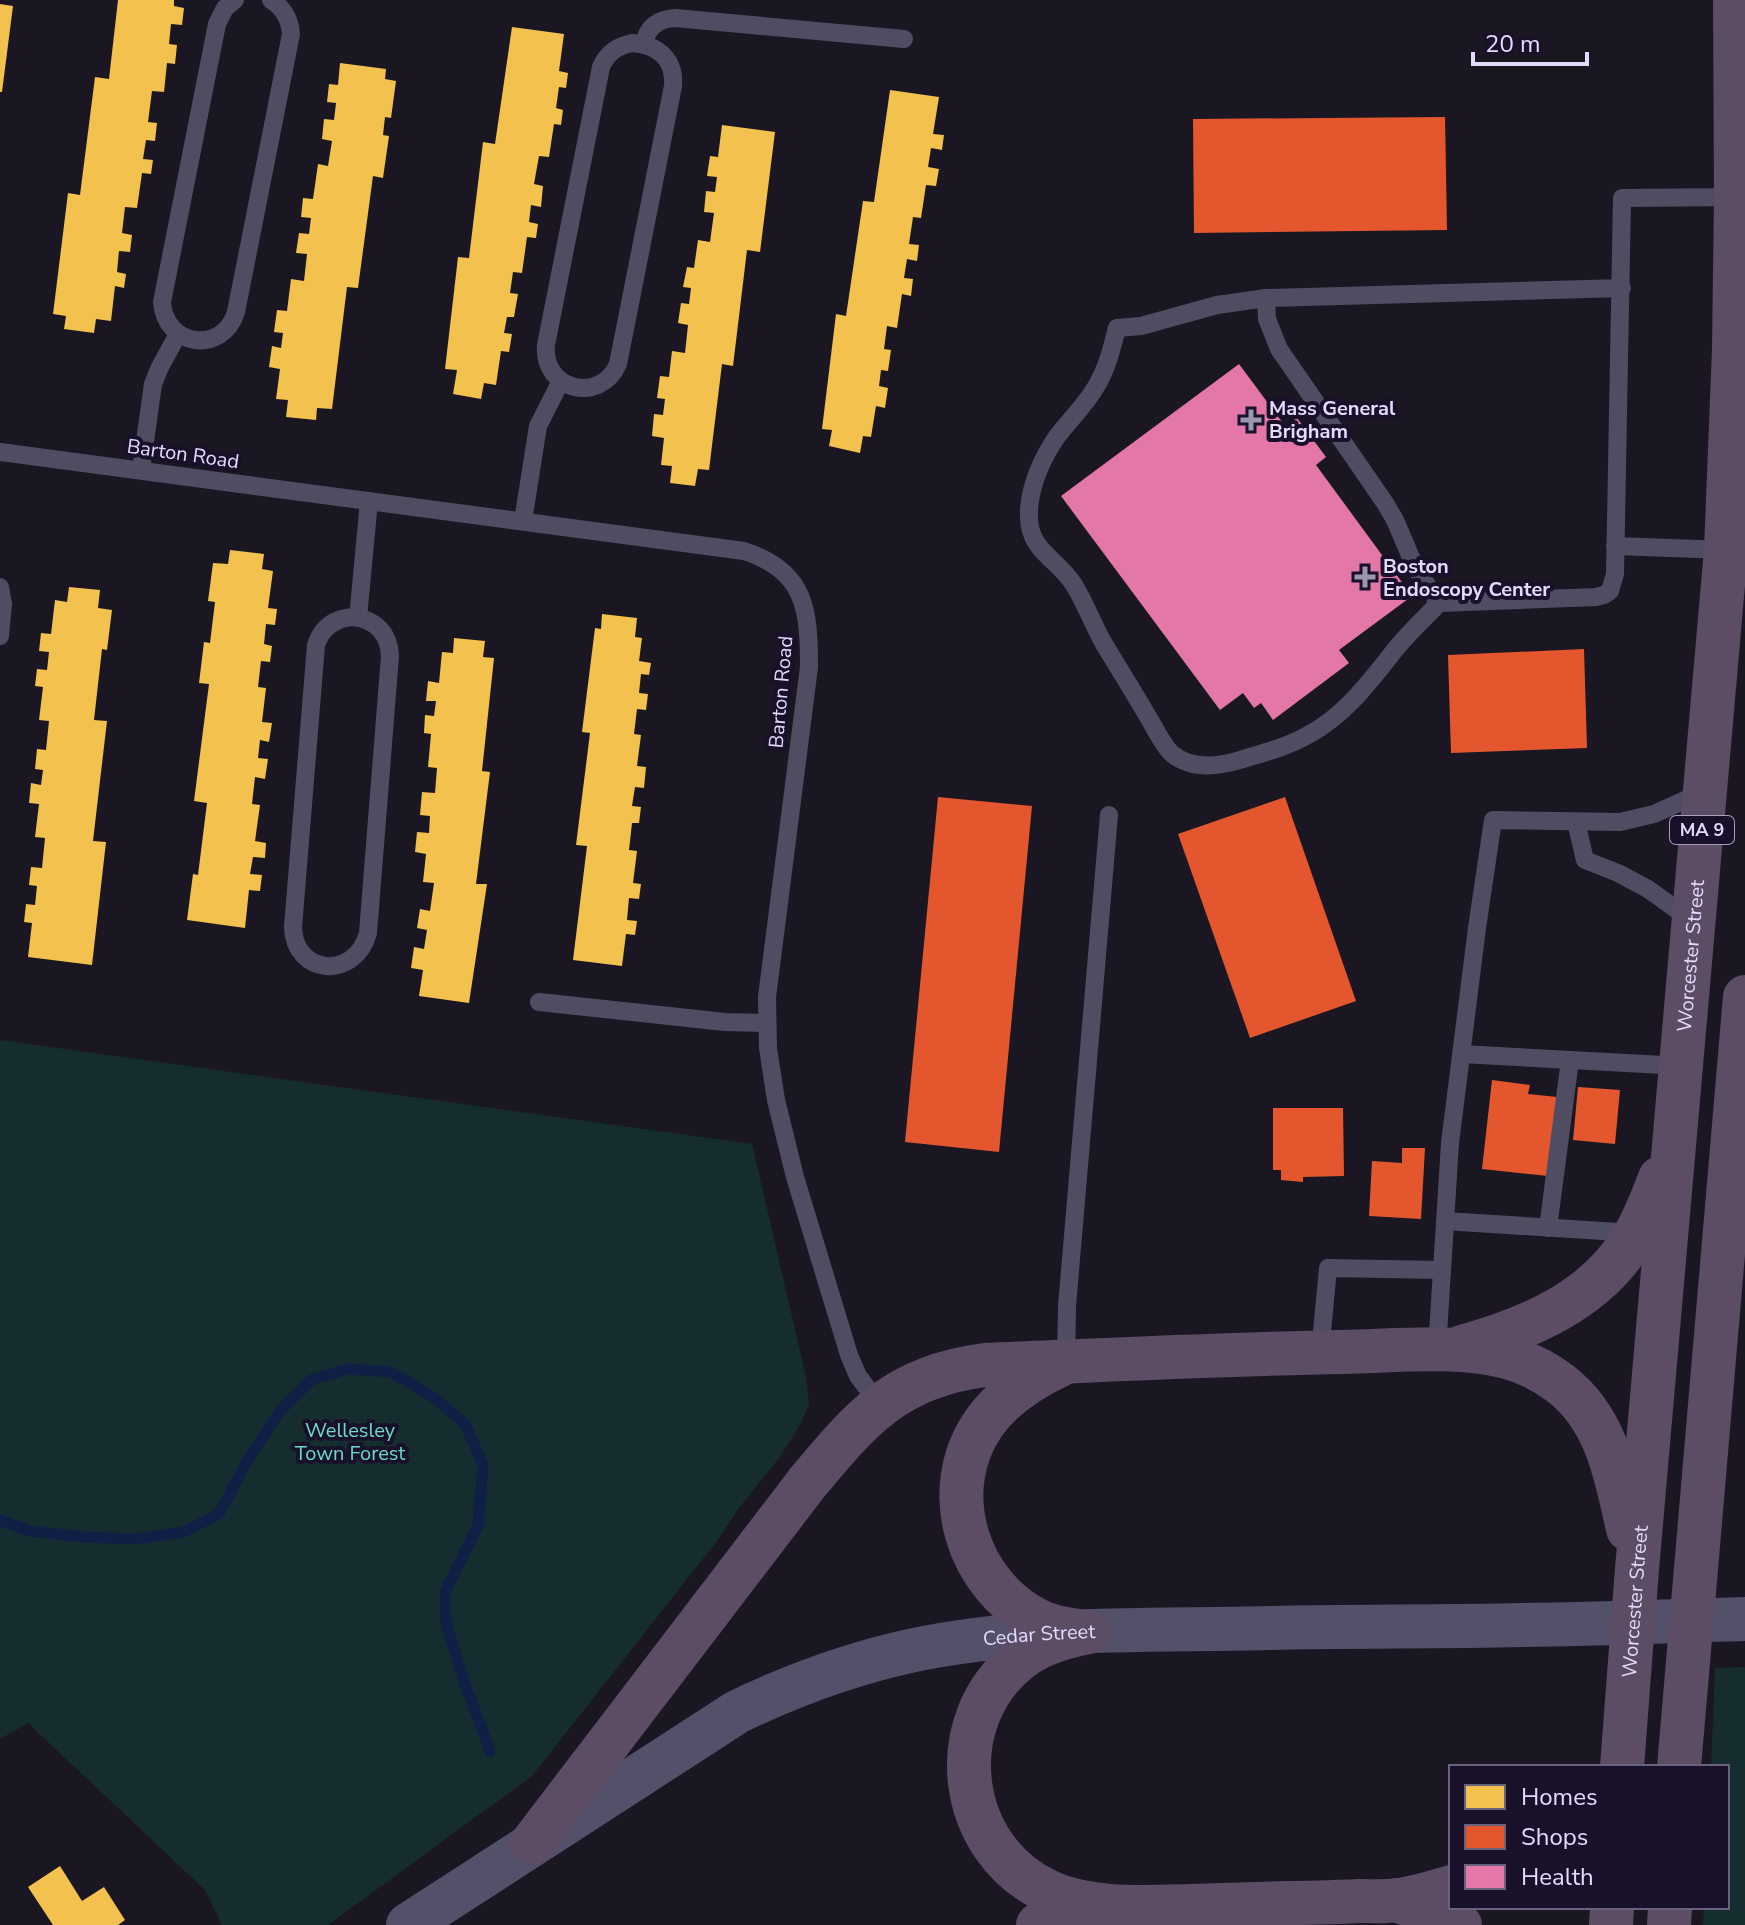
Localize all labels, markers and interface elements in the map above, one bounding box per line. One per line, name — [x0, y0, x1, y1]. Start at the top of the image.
scale bar — [1473, 16, 1587, 66]
text: 20 m — [1485, 28, 1541, 60]
place label: Mass General Brigham — [1269, 395, 1396, 445]
marker: Mass General Brigham — [1240, 409, 1262, 431]
street label: Barton Road — [125, 433, 241, 475]
place label: Boston Endoscopy Center — [1383, 553, 1550, 603]
marker: Boston Endoscopy Center — [1354, 566, 1376, 588]
street label: Barton Road — [763, 635, 799, 749]
road number: MA 9 — [1670, 816, 1734, 844]
street label: Worcester Street — [1670, 878, 1711, 1033]
park label: Wellesley Town Forest — [295, 1417, 406, 1467]
street label: Worcester Street — [1615, 1523, 1654, 1679]
street label: Cedar Street — [981, 1617, 1097, 1652]
legend — [1449, 1765, 1729, 1909]
text: Homes — [1521, 1781, 1597, 1813]
text: Shops — [1521, 1821, 1588, 1853]
text: Health — [1521, 1861, 1594, 1893]

